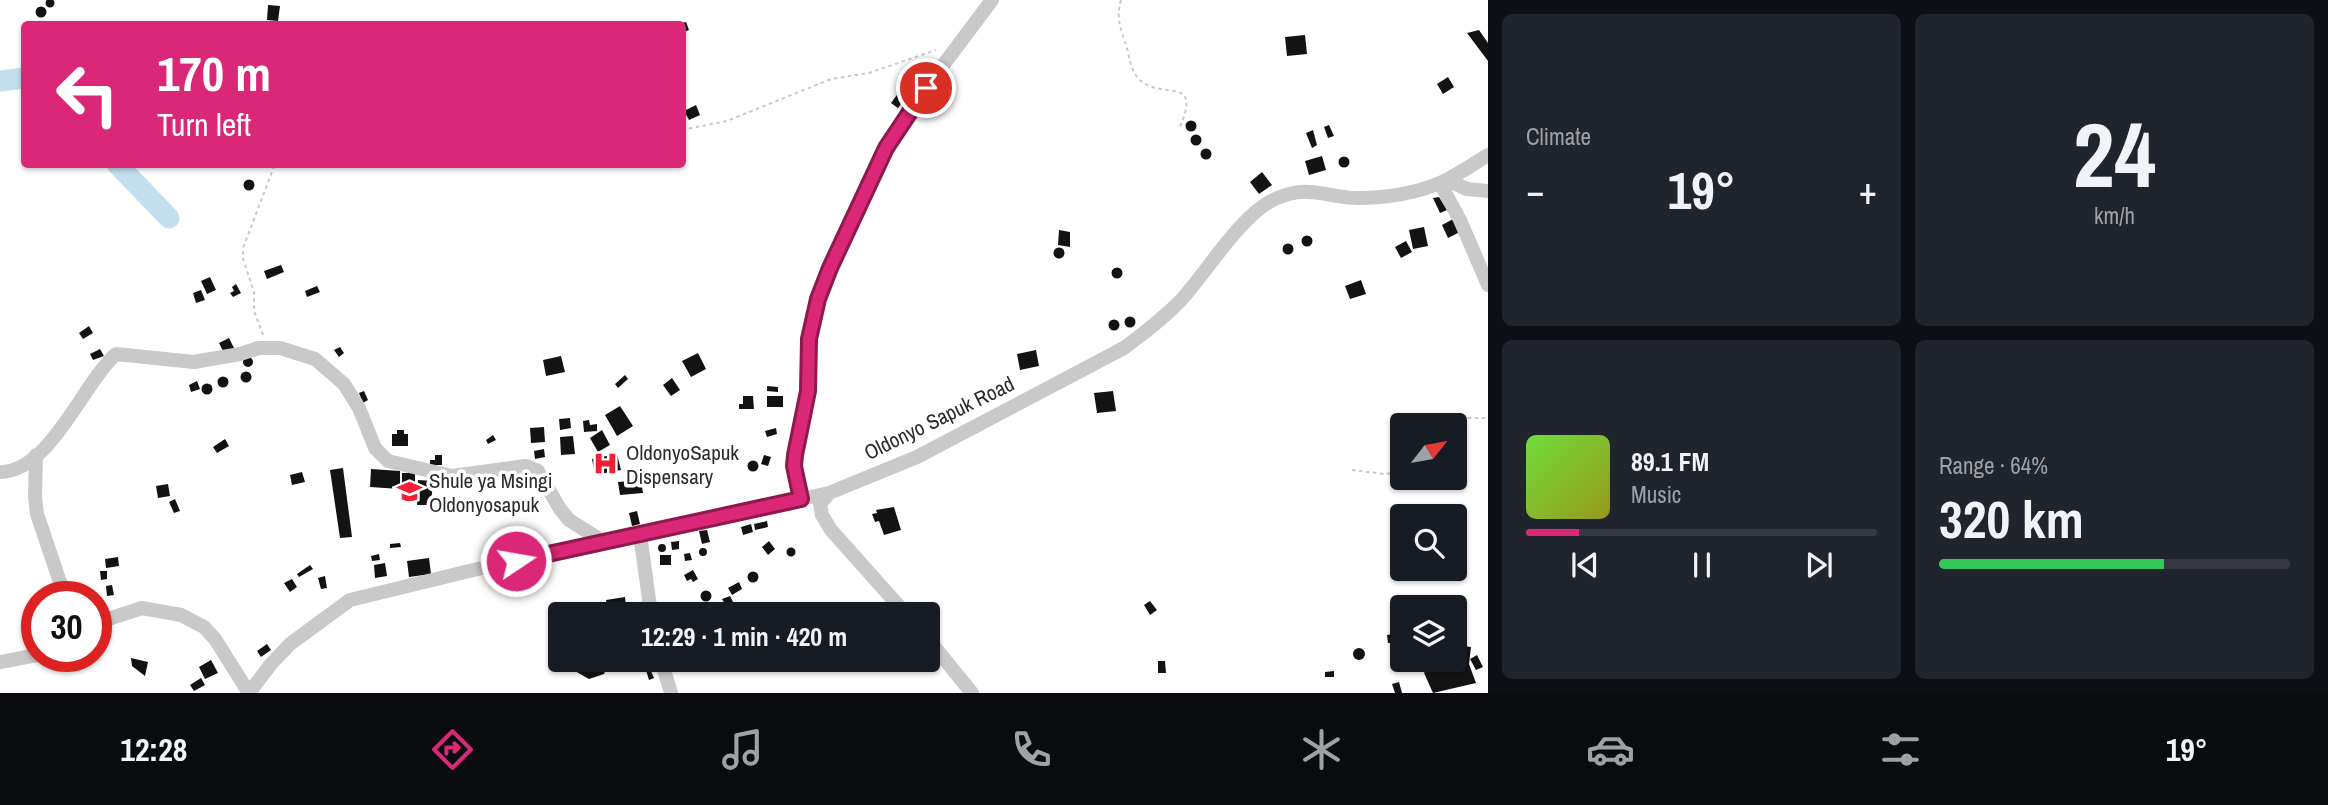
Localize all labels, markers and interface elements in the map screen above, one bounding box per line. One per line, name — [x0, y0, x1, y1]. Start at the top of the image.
text: 170 m — [157, 40, 271, 106]
icon: left — [42, 49, 133, 140]
pin — [896, 58, 956, 118]
icon: arrive — [907, 69, 945, 107]
text: 24 — [2073, 93, 2156, 215]
text: Turn left — [157, 103, 251, 146]
text: Climate — [1526, 121, 1591, 152]
text: 19° — [1667, 155, 1736, 225]
text: − — [1526, 165, 1544, 216]
text: + — [1859, 165, 1877, 216]
text: km/h — [2094, 200, 2135, 231]
street label: Oldonyo Sapuk Road — [859, 369, 1019, 467]
north arrow — [1390, 413, 1466, 490]
map controls — [1390, 413, 1467, 672]
place label: OldonyoSapuk Dispensary — [626, 438, 739, 491]
text: 89.1 FM — [1631, 444, 1709, 479]
hospital icon: OldonyoSapuk Dispensary — [592, 450, 620, 478]
text: Range · 64% — [1939, 450, 2048, 481]
place label: Shule ya Msingi Oldonyosapuk — [429, 466, 552, 519]
school or university icon: Shule ya Msingi Oldonyosapuk — [395, 478, 423, 506]
text: Music — [1631, 479, 1681, 510]
text: 320 km — [1939, 484, 2084, 554]
button: search — [1390, 504, 1467, 581]
position arrow — [479, 524, 553, 598]
icon: previous — [1566, 546, 1604, 584]
icon: pause — [1683, 546, 1721, 584]
icon: next — [1800, 546, 1838, 584]
speed limit sign: 30 — [21, 581, 112, 672]
button: layers — [1390, 595, 1467, 672]
text: 12:29 · 1 min · 420 m — [641, 619, 847, 654]
icon: directions — [428, 725, 477, 774]
icon: music — [718, 725, 767, 774]
icon: phone — [1007, 725, 1056, 774]
icon: climate — [1297, 725, 1346, 774]
icon: car — [1586, 725, 1635, 774]
icon: filters — [1876, 725, 1925, 774]
text: 12:28 — [120, 728, 187, 771]
text: 19° — [2166, 728, 2208, 771]

